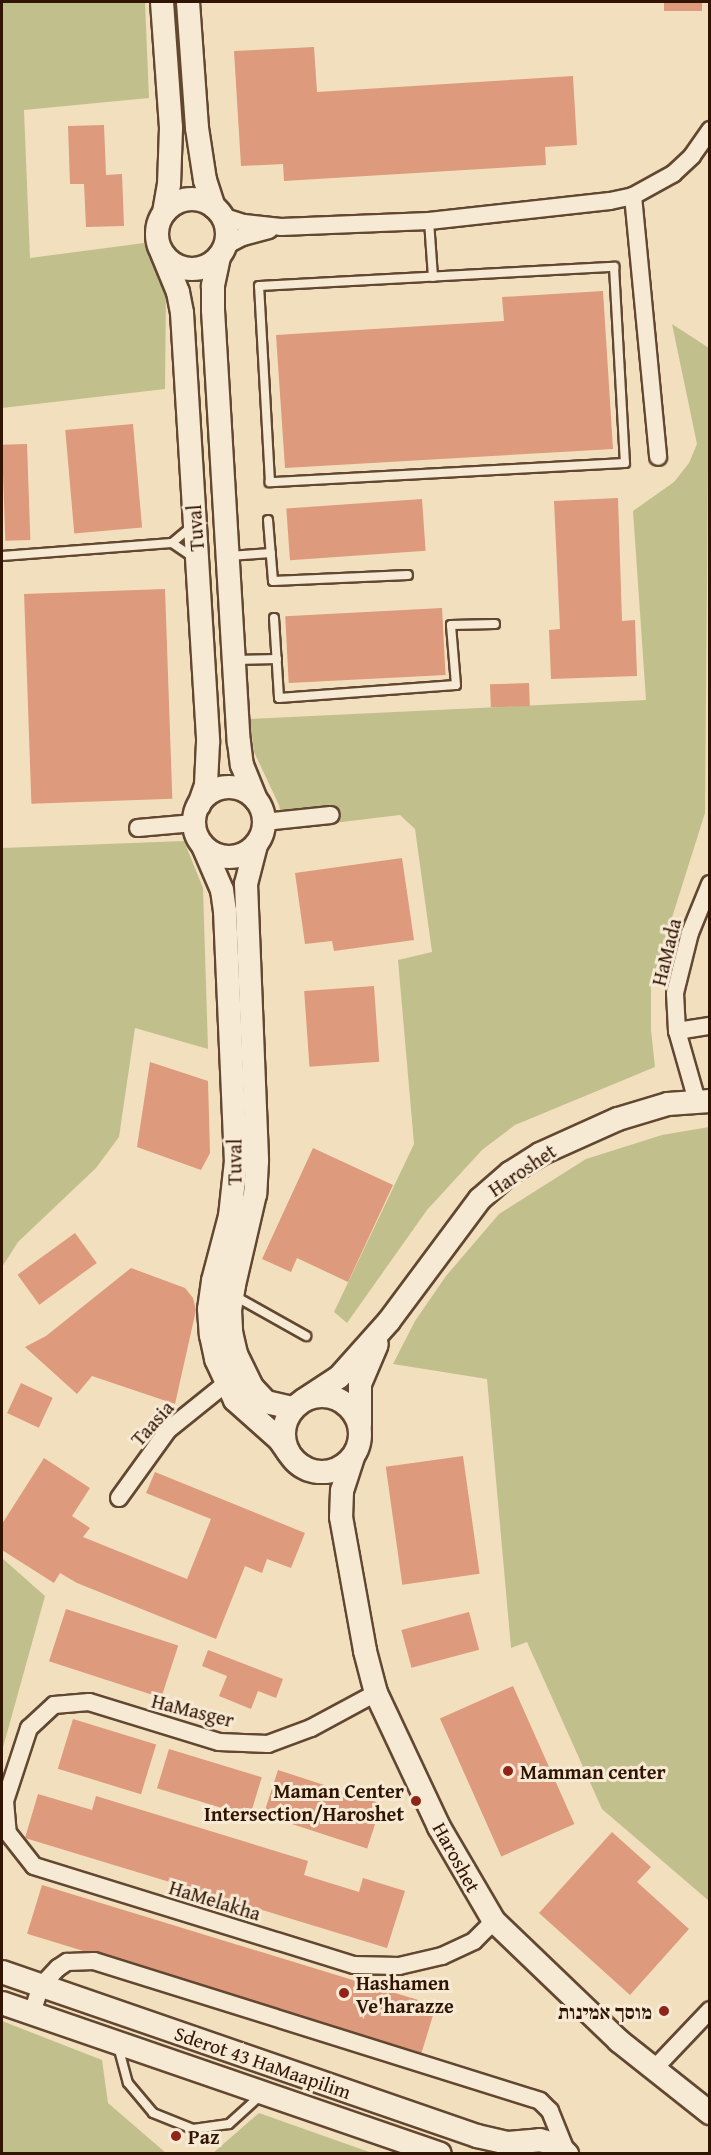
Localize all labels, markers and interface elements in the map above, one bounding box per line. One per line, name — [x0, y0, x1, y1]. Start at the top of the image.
street label: Tuval — [181, 504, 209, 552]
street label: HaMada — [646, 916, 686, 988]
street label: Tuval — [222, 1139, 246, 1185]
street label: Haroshet — [484, 1139, 560, 1201]
street label: Taasia — [126, 1396, 178, 1450]
street label: HaMasger — [149, 1688, 237, 1732]
place label: Mamman center — [520, 1759, 666, 1783]
marker: Mamman center — [501, 1764, 515, 1778]
place label: Maman Center Intersection/Haroshet — [204, 1778, 404, 1825]
marker: Maman Center Intersection/Haroshet — [409, 1794, 423, 1808]
street label: Haroshet — [428, 1818, 486, 1896]
street label: HaMelakha — [166, 1875, 264, 1925]
place label: Hashamen Ve'harazze — [356, 1970, 454, 2017]
marker: Hashamen Ve'harazze — [337, 1986, 351, 2000]
place label: מוסך אמינות — [558, 1999, 652, 2023]
marker: מוסך אמינות — [657, 2004, 671, 2018]
street label: Sderot 43 HaMaapilim — [172, 2021, 354, 2103]
place label: Paz — [188, 2124, 219, 2148]
marker: Paz — [169, 2129, 183, 2143]

